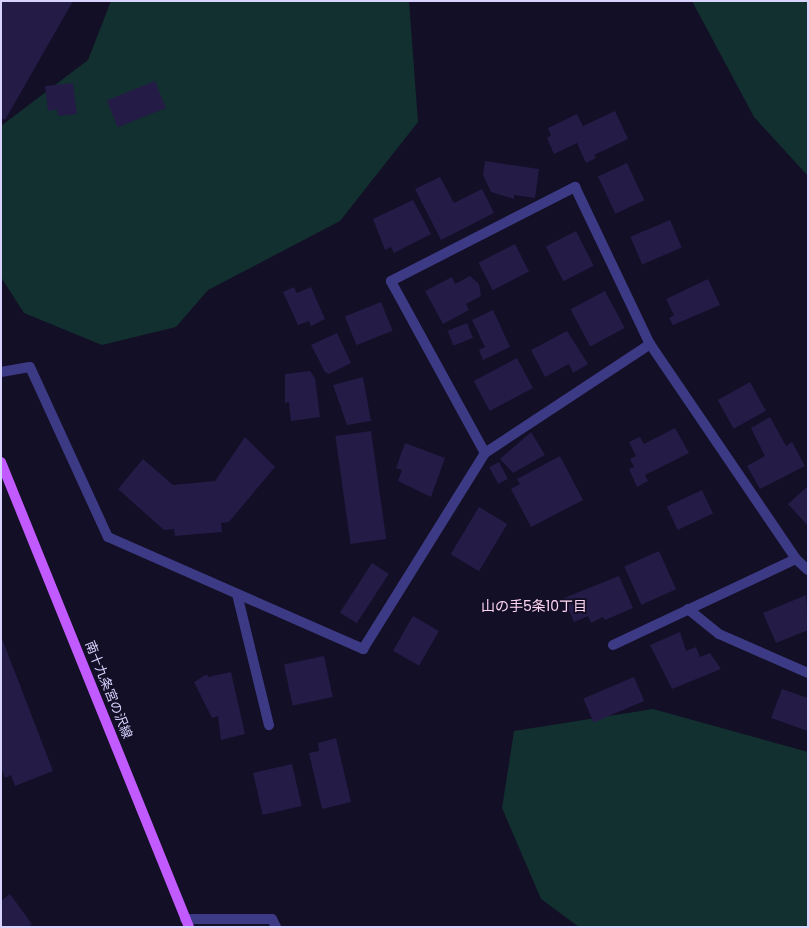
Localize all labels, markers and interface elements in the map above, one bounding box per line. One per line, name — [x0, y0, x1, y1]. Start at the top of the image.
district label: 山の手5条10丁目 — [481, 598, 587, 614]
street label: 南十九条宮の沢線 — [81, 639, 135, 741]

